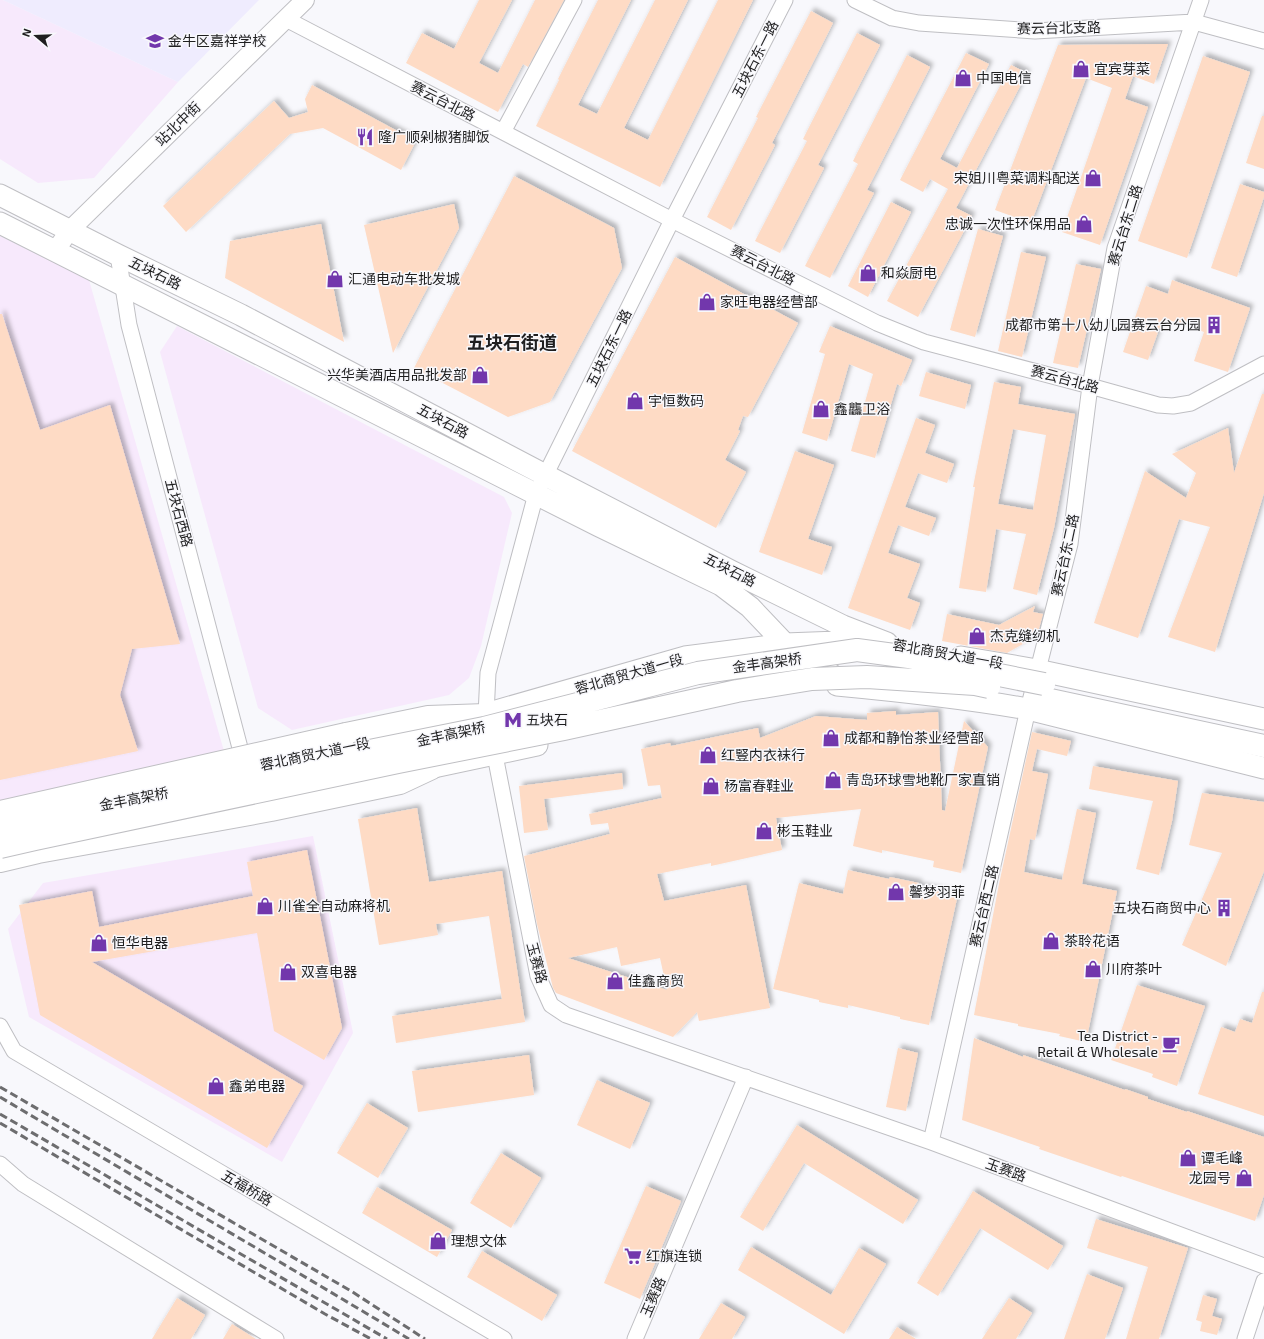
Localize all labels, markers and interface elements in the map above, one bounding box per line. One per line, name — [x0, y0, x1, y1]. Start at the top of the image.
north arrow — [16, 16, 56, 56]
street label: 五块石东一路 — [728, 17, 781, 100]
street label: 赛云台北支路 — [1017, 18, 1101, 37]
text: N — [19, 27, 34, 38]
school or university icon: 金牛区嘉祥学校 — [145, 31, 165, 51]
place label: 金牛区嘉祥学校 — [168, 32, 266, 49]
shop icon: 宜宾芽菜 — [1071, 59, 1091, 79]
place label: 宜宾芽菜 — [1094, 60, 1150, 77]
shop icon: 中国电信 — [953, 68, 973, 88]
place label: 中国电信 — [976, 69, 1032, 86]
street label: 赛云台北路 — [408, 77, 478, 124]
street label: 站北中街 — [152, 98, 204, 149]
restaurant icon: 隆广顺剁椒猪脚饭 — [355, 127, 375, 147]
place label: 隆广顺剁椒猪脚饭 — [378, 128, 490, 145]
shop icon: 宋姐川粤菜调料配送 — [1083, 168, 1103, 188]
place label: 宋姐川粤菜调料配送 — [954, 169, 1080, 186]
street label: 赛云台东二路 — [1104, 182, 1145, 268]
shop icon: 忠诚一次性环保用品 — [1074, 214, 1094, 234]
place label: 忠诚一次性环保用品 — [945, 215, 1071, 232]
street label: 赛云台北路 — [728, 241, 798, 288]
street label: 五块石路 — [126, 253, 184, 292]
shop icon: 和焱厨电 — [858, 263, 878, 283]
place label: 和焱厨电 — [881, 264, 937, 281]
shop icon: 汇通电动车批发城 — [325, 269, 345, 289]
place label: 汇通电动车批发城 — [348, 270, 460, 287]
shop icon: 家旺电器经营部 — [697, 292, 717, 312]
place label: 家旺电器经营部 — [720, 293, 818, 310]
street label: 五块石东一路 — [582, 306, 635, 389]
building icon: 成都市第十八幼儿园赛云台分园 — [1204, 315, 1224, 335]
place label: 成都市第十八幼儿园赛云台分园 — [1005, 316, 1201, 333]
district label: 五块石街道 — [467, 331, 557, 353]
street label: 赛云台北路 — [1029, 361, 1101, 396]
shop icon: 兴华美酒店用品批发部 — [470, 365, 490, 385]
place label: 兴华美酒店用品批发部 — [327, 366, 467, 383]
shop icon: 宇恒数码 — [625, 391, 645, 411]
place label: 宇恒数码 — [648, 392, 704, 409]
shop icon: 鑫龘卫浴 — [811, 399, 831, 419]
street label: 五块石路 — [415, 400, 472, 441]
place label: 鑫龘卫浴 — [834, 400, 890, 417]
street label: 五块石西路 — [162, 477, 197, 549]
street label: 赛云台东二路 — [1047, 512, 1082, 598]
street label: 五块石路 — [701, 549, 759, 590]
shop icon: 杰克缝纫机 — [967, 626, 987, 646]
place label: 杰克缝纫机 — [990, 627, 1060, 644]
street label: 蓉北商贸大道一段 — [891, 635, 1005, 672]
street label: 金丰高架桥 — [731, 649, 803, 676]
street label: 蓉北商贸大道一段 — [573, 650, 685, 697]
metro station icon: 五块石 — [503, 710, 523, 730]
place label: 五块石 — [526, 711, 568, 728]
street label: 金丰高架桥 — [415, 718, 487, 749]
shop icon: 成都和静怡茶业经营部 — [821, 728, 841, 748]
place label: 成都和静怡茶业经营部 — [844, 729, 984, 746]
street label: 蓉北商贸大道一段 — [258, 734, 371, 773]
shop icon: 红豎内衣袜行 — [698, 745, 718, 765]
place label: 红豎内衣袜行 — [721, 746, 805, 763]
shop icon: 青岛环球雪地靴厂家直销 — [823, 770, 843, 790]
place label: 青岛环球雪地靴厂家直销 — [846, 771, 1000, 788]
shop icon: 杨富春鞋业 — [701, 776, 721, 796]
place label: 杨富春鞋业 — [724, 777, 794, 794]
street label: 金丰高架桥 — [98, 783, 170, 814]
shop icon: 彬玉鞋业 — [754, 821, 774, 841]
place label: 彬玉鞋业 — [777, 822, 833, 839]
street label: 赛云台西二路 — [966, 863, 1001, 949]
shop icon: 馨梦羽菲 — [886, 882, 906, 902]
place label: 馨梦羽菲 — [909, 883, 965, 900]
shop icon: 川雀全自动麻将机 — [255, 896, 275, 916]
place label: 川雀全自动麻将机 — [278, 897, 390, 914]
building icon: 五块石商贸中心 — [1214, 898, 1234, 918]
place label: 五块石商贸中心 — [1113, 899, 1211, 916]
shop icon: 茶聆花语 — [1041, 931, 1061, 951]
place label: 茶聆花语 — [1064, 932, 1120, 949]
shop icon: 恒华电器 — [89, 933, 109, 953]
place label: 恒华电器 — [112, 934, 168, 951]
street label: 玉赛路 — [524, 940, 551, 985]
shop icon: 川府茶叶 — [1083, 959, 1103, 979]
place label: 川府茶叶 — [1106, 960, 1162, 977]
shop icon: 双喜电器 — [278, 962, 298, 982]
place label: 双喜电器 — [301, 963, 357, 980]
shop icon: 佳鑫商贸 — [605, 971, 625, 991]
place label: 佳鑫商贸 — [628, 972, 684, 989]
place label: Tea District - Retail & Wholesale — [1037, 1027, 1158, 1060]
cafe icon: Tea District - Retail & Wholesale — [1161, 1034, 1181, 1054]
shop icon: 鑫弟电器 — [206, 1076, 226, 1096]
place label: 鑫弟电器 — [229, 1077, 285, 1094]
shop icon: 谭毛峰 — [1178, 1148, 1198, 1168]
place label: 谭毛峰 — [1201, 1149, 1243, 1166]
street label: 玉赛路 — [984, 1154, 1029, 1185]
street label: 五福桥路 — [219, 1166, 276, 1209]
shop icon: 龙园号 — [1234, 1168, 1254, 1188]
place label: 龙园号 — [1189, 1169, 1231, 1186]
shop icon: 理想文体 — [428, 1231, 448, 1251]
place label: 理想文体 — [451, 1232, 507, 1249]
supermarket icon: 红旗连锁 — [623, 1246, 643, 1266]
place label: 红旗连锁 — [646, 1247, 702, 1264]
street label: 玉赛路 — [637, 1274, 669, 1319]

